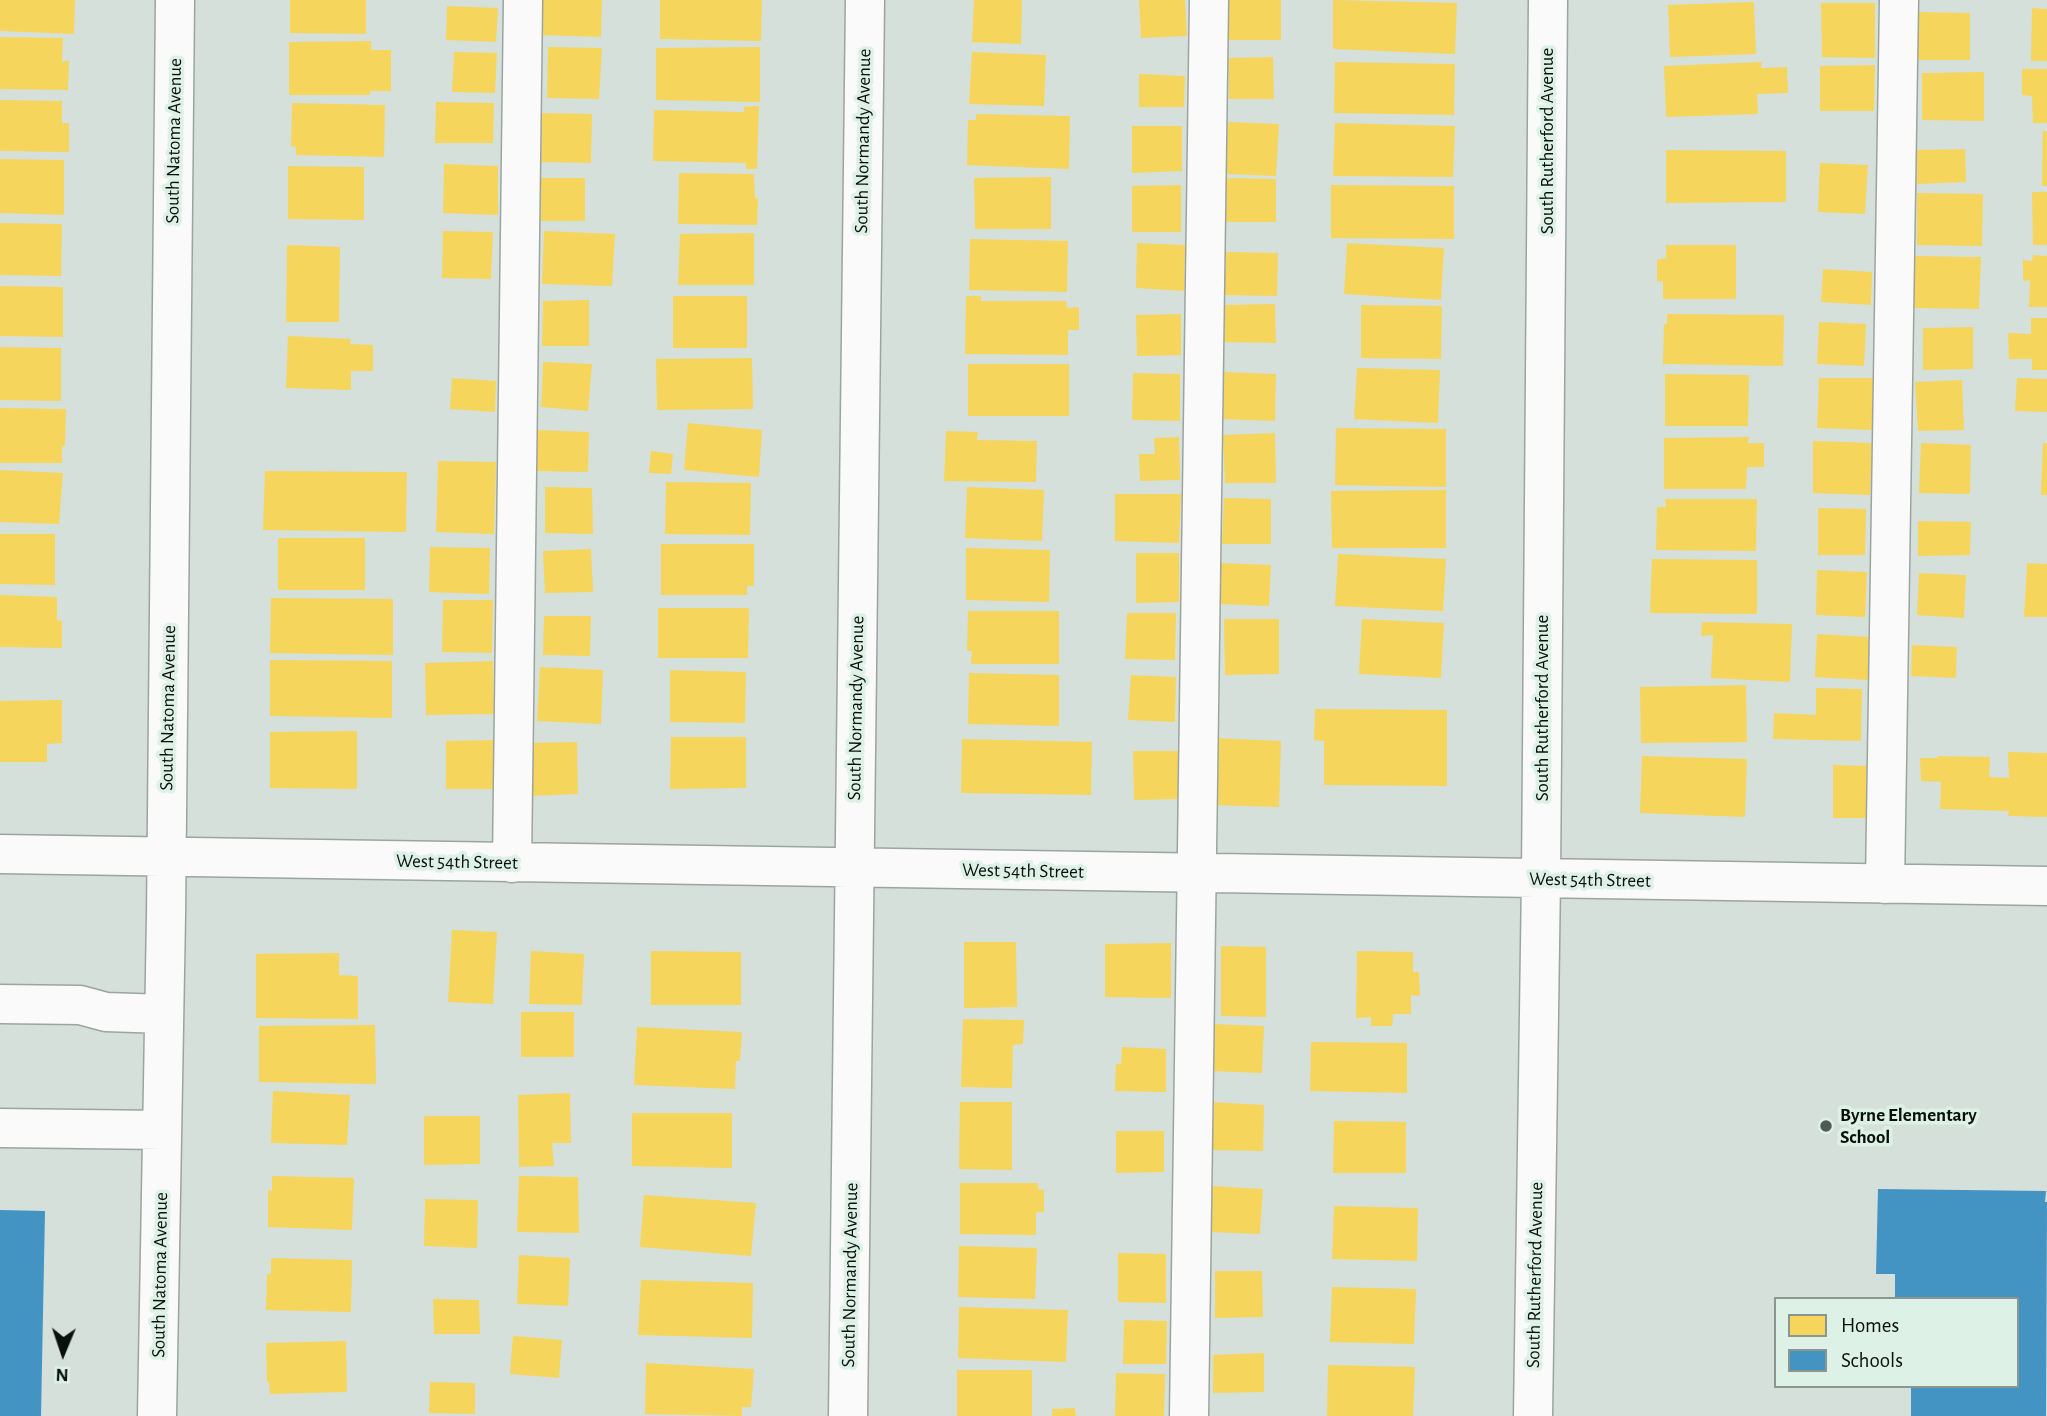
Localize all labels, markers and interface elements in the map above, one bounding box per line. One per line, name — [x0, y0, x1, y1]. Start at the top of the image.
street label: South Rutherford Avenue — [1536, 48, 1558, 234]
street label: South Normandy Avenue — [850, 49, 876, 233]
street label: South Natoma Avenue — [161, 58, 187, 224]
street label: South Rutherford Avenue — [1531, 615, 1553, 801]
street label: South Normandy Avenue — [843, 616, 869, 800]
street label: South Natoma Avenue — [155, 625, 181, 791]
street label: West 54th Street — [396, 850, 518, 874]
street label: West 54th Street — [962, 859, 1084, 883]
street label: West 54th Street — [1529, 868, 1651, 892]
place label: Byrne Elementary School — [1840, 1104, 1977, 1148]
marker: Byrne Elementary School — [1818, 1118, 1834, 1134]
street label: South Rutherford Avenue — [1522, 1182, 1548, 1368]
street label: South Normandy Avenue — [837, 1183, 863, 1367]
street label: South Natoma Avenue — [147, 1192, 173, 1358]
legend — [1774, 1297, 2019, 1388]
text: Homes — [1841, 1315, 1899, 1336]
north arrow — [28, 1318, 98, 1388]
text: Schools — [1841, 1350, 1903, 1371]
text: N — [55, 1365, 69, 1384]

